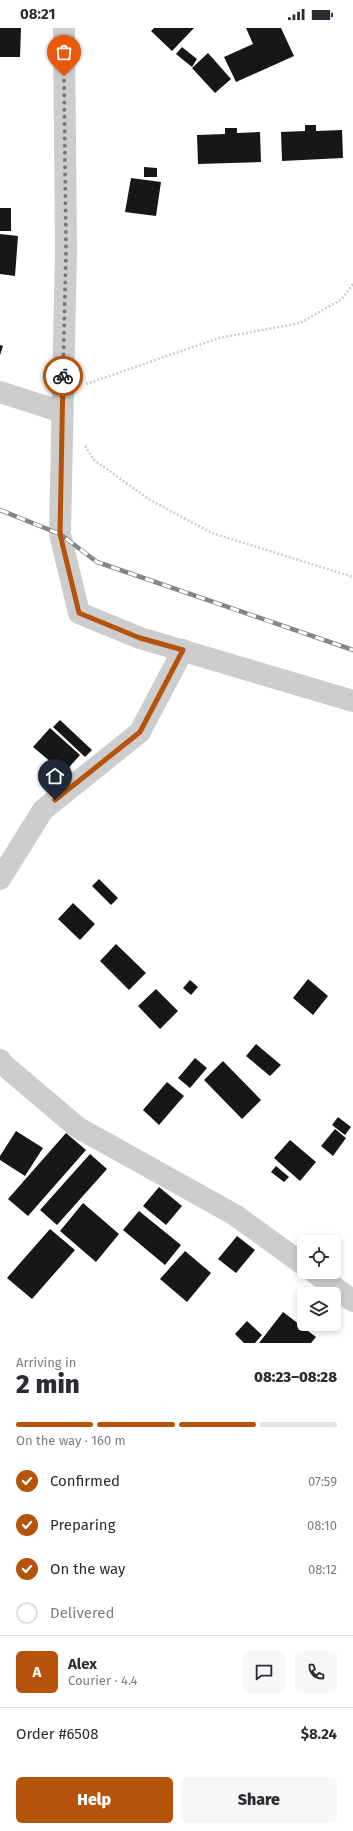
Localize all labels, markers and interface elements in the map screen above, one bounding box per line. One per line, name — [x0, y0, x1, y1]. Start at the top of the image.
text: 08:21 — [20, 5, 55, 23]
pin — [47, 35, 81, 76]
icon: bag — [53, 41, 75, 63]
courier — [43, 356, 83, 396]
icon: bike — [52, 365, 74, 387]
pin — [38, 759, 72, 800]
icon: home — [44, 765, 66, 787]
map controls — [297, 1235, 341, 1331]
button: locate — [297, 1235, 341, 1279]
button: layers — [297, 1287, 341, 1331]
text: Arriving in — [16, 1355, 76, 1370]
text: 08:23–08:28 — [254, 1368, 337, 1386]
text: 2 min — [16, 1369, 80, 1400]
text: On the way · 160 m — [16, 1433, 126, 1448]
icon: check — [16, 1470, 38, 1492]
text: Confirmed — [50, 1472, 120, 1490]
text: 07:59 — [308, 1474, 337, 1489]
icon: check — [16, 1514, 38, 1536]
text: Preparing — [50, 1516, 115, 1534]
text: 08:10 — [307, 1518, 337, 1533]
icon: check — [16, 1558, 38, 1580]
text: On the way — [50, 1560, 125, 1578]
text: 08:12 — [308, 1562, 337, 1577]
text: Delivered — [50, 1604, 114, 1622]
button: chat — [243, 1651, 285, 1693]
button: phone — [295, 1651, 337, 1693]
text: Alex — [68, 1655, 97, 1673]
text: A — [33, 1663, 41, 1681]
text: Courier · 4.4 — [68, 1673, 138, 1688]
text: Order #6508 — [16, 1725, 98, 1743]
text: $8.24 — [301, 1725, 337, 1743]
button: Help — [16, 1777, 173, 1823]
button: Share — [181, 1777, 337, 1823]

